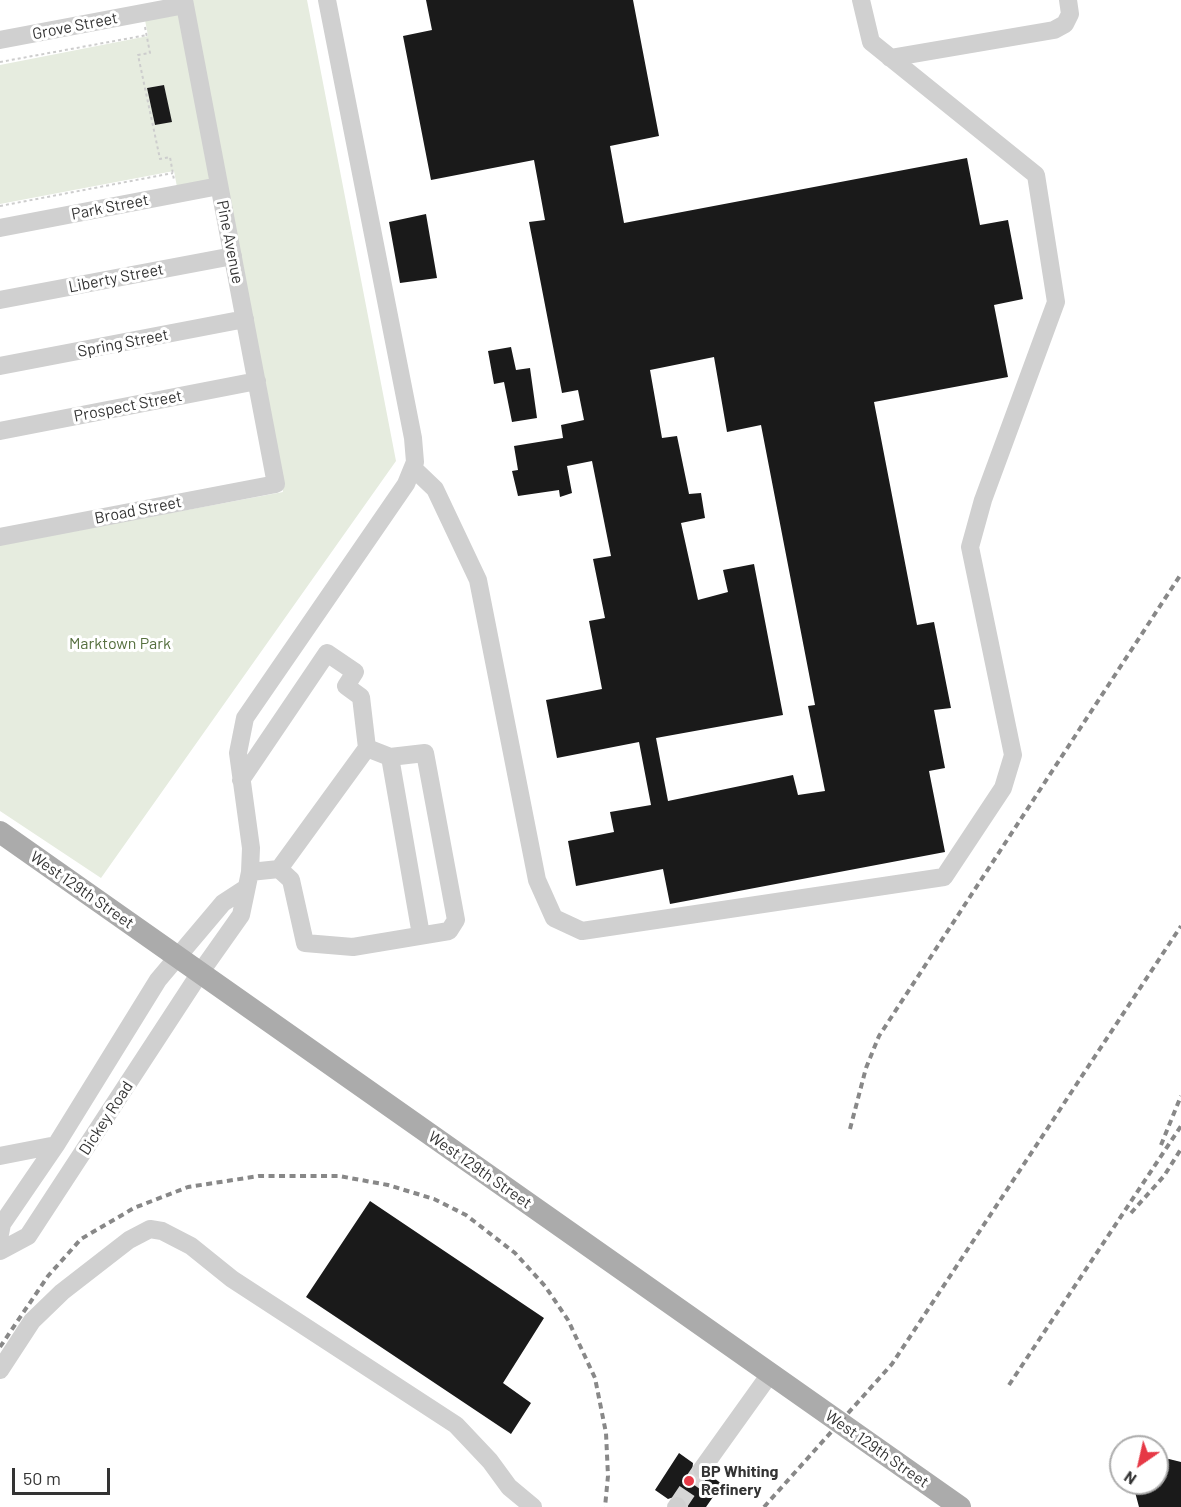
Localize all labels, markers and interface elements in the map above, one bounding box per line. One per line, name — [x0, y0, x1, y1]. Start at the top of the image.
street label: Grove Street — [31, 8, 119, 44]
street label: Park Street — [70, 190, 150, 224]
street label: Pine Avenue — [213, 199, 247, 285]
street label: Liberty Street — [67, 259, 165, 297]
street label: Spring Street — [76, 325, 170, 361]
street label: Prospect Street — [72, 386, 184, 426]
street label: Broad Street — [93, 492, 183, 528]
park label: Marktown Park — [69, 634, 171, 654]
street label: West 129th Street — [26, 847, 138, 933]
street label: Dickey Road — [75, 1077, 137, 1159]
street label: West 129th Street — [424, 1127, 536, 1213]
street label: West 129th Street — [821, 1406, 933, 1492]
north arrow — [1109, 1435, 1169, 1495]
scale bar — [15, 1456, 112, 1494]
place label: BP Whiting Refinery — [701, 1462, 778, 1500]
text: 50 m — [23, 1467, 61, 1489]
text: N — [1120, 1468, 1140, 1490]
marker: BP Whiting Refinery — [682, 1474, 696, 1488]

